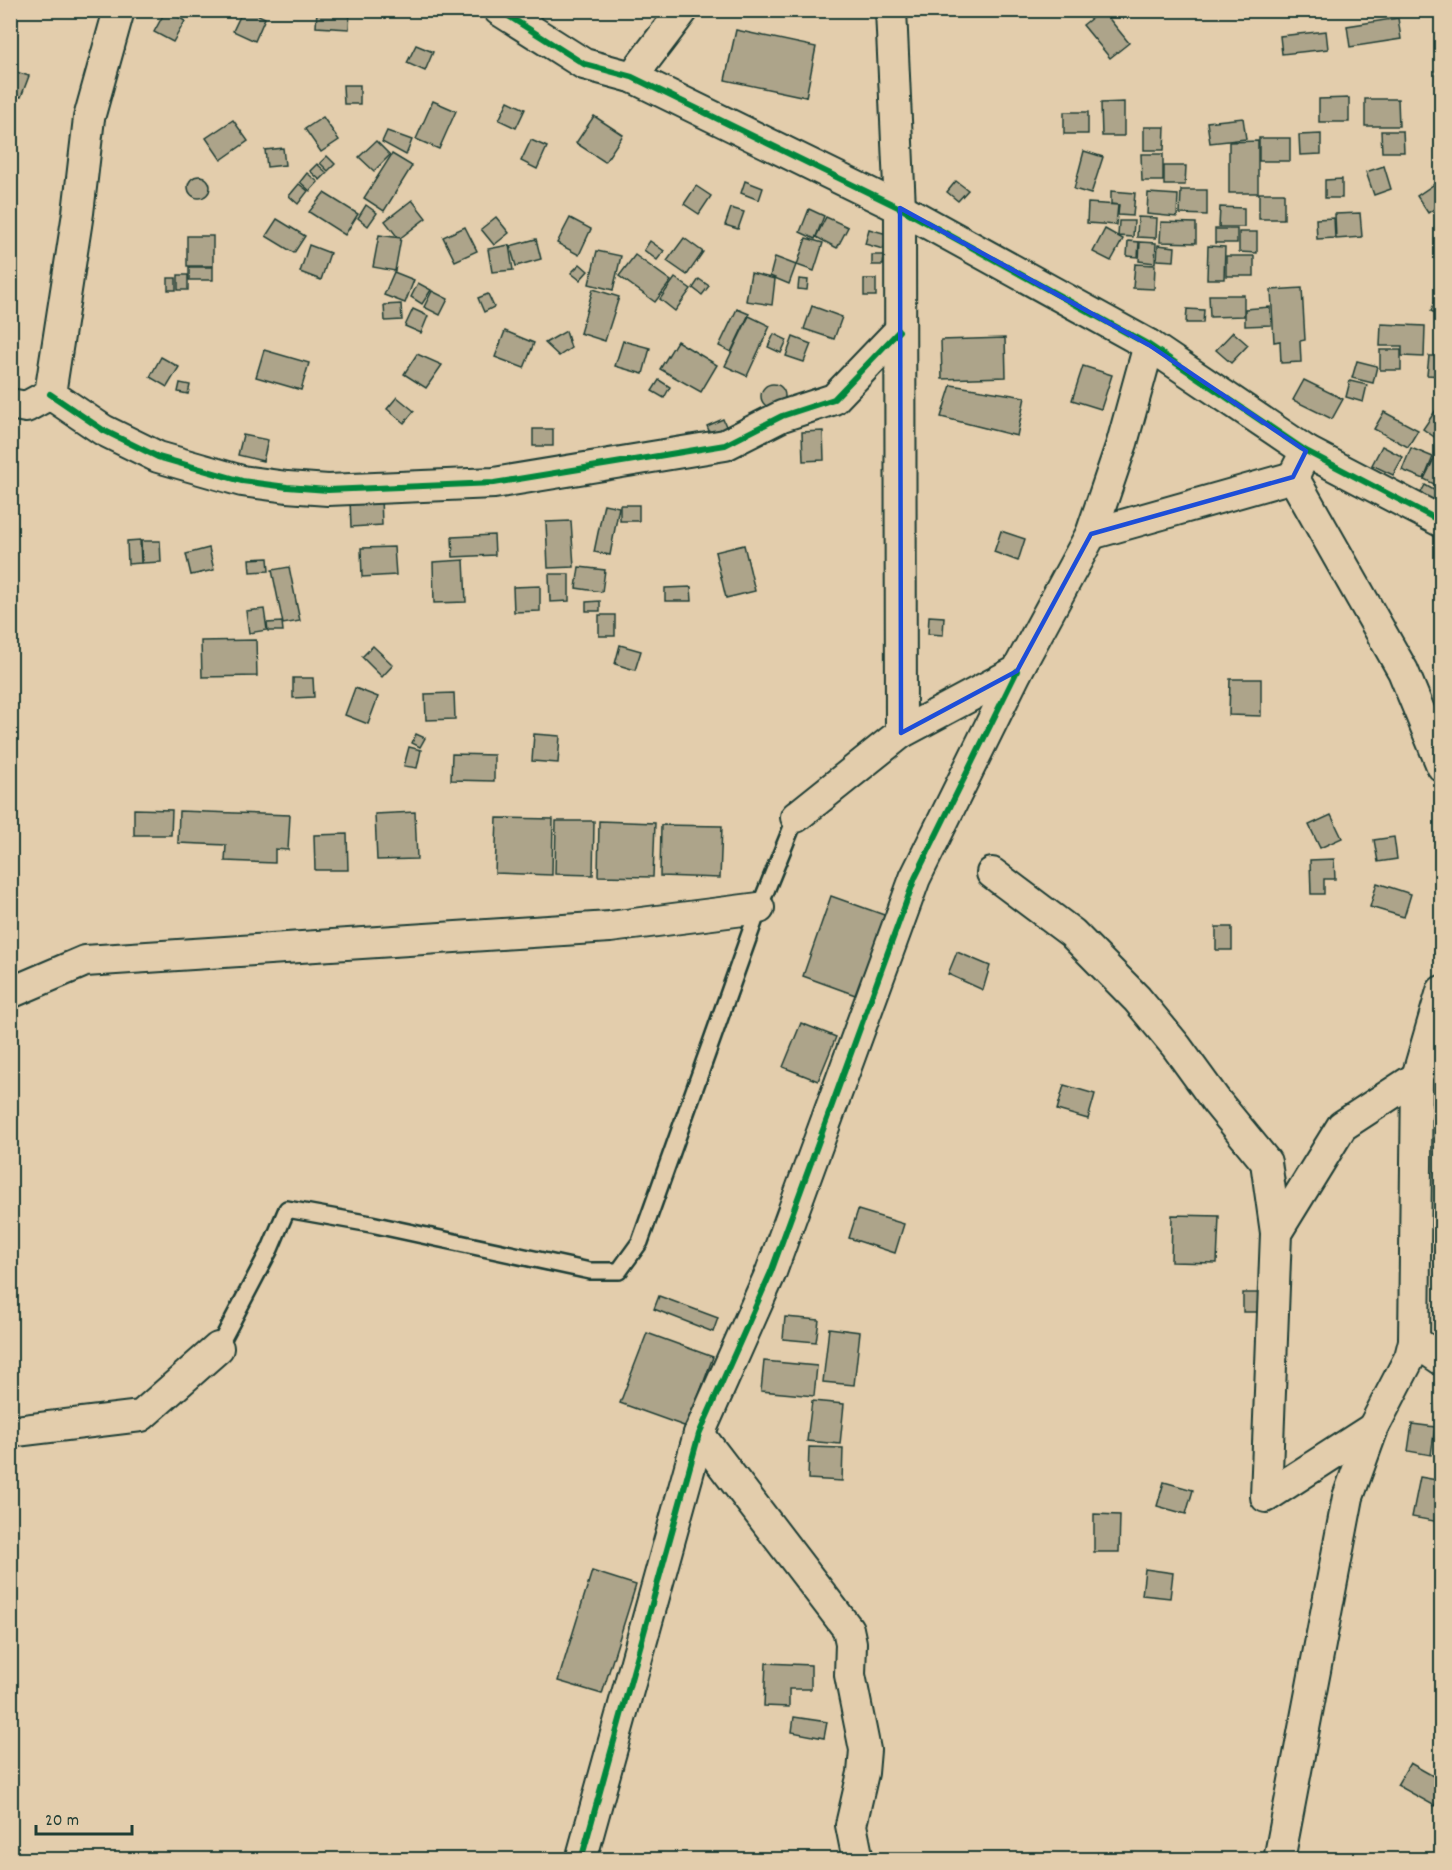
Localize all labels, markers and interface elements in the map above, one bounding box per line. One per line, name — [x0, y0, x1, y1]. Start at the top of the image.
scale bar — [36, 1798, 132, 1836]
text: 20 m — [45, 1809, 79, 1834]

